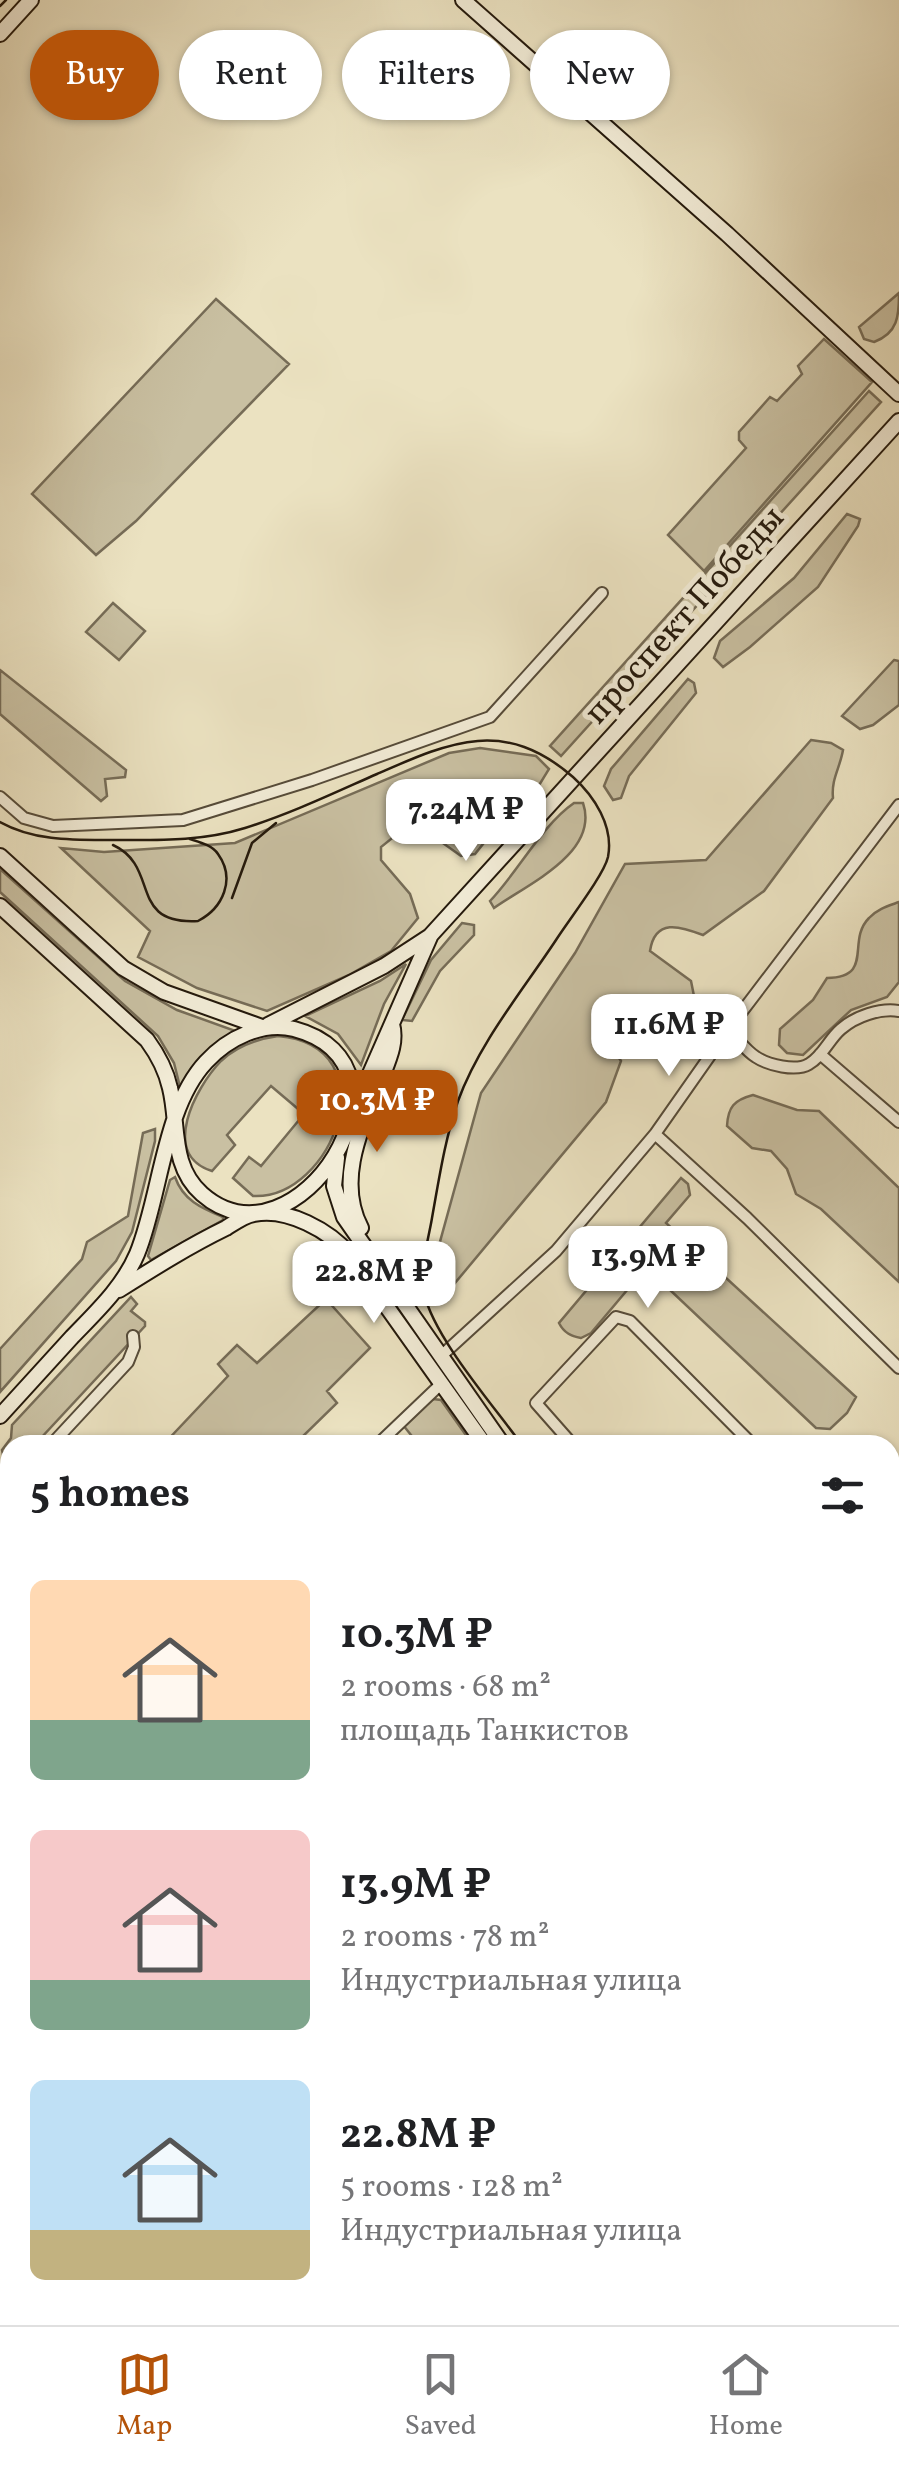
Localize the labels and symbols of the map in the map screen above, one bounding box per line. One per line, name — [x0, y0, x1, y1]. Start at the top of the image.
street label: проспект Победы — [574, 496, 796, 736]
pin: 7.24M ₽ — [374, 779, 558, 864]
pin: 11.6M ₽ — [577, 994, 761, 1079]
pin: 10.3M ₽ — [285, 1070, 469, 1155]
pin: 13.9M ₽ — [556, 1226, 740, 1311]
pin: 22.8M ₽ — [282, 1241, 466, 1326]

